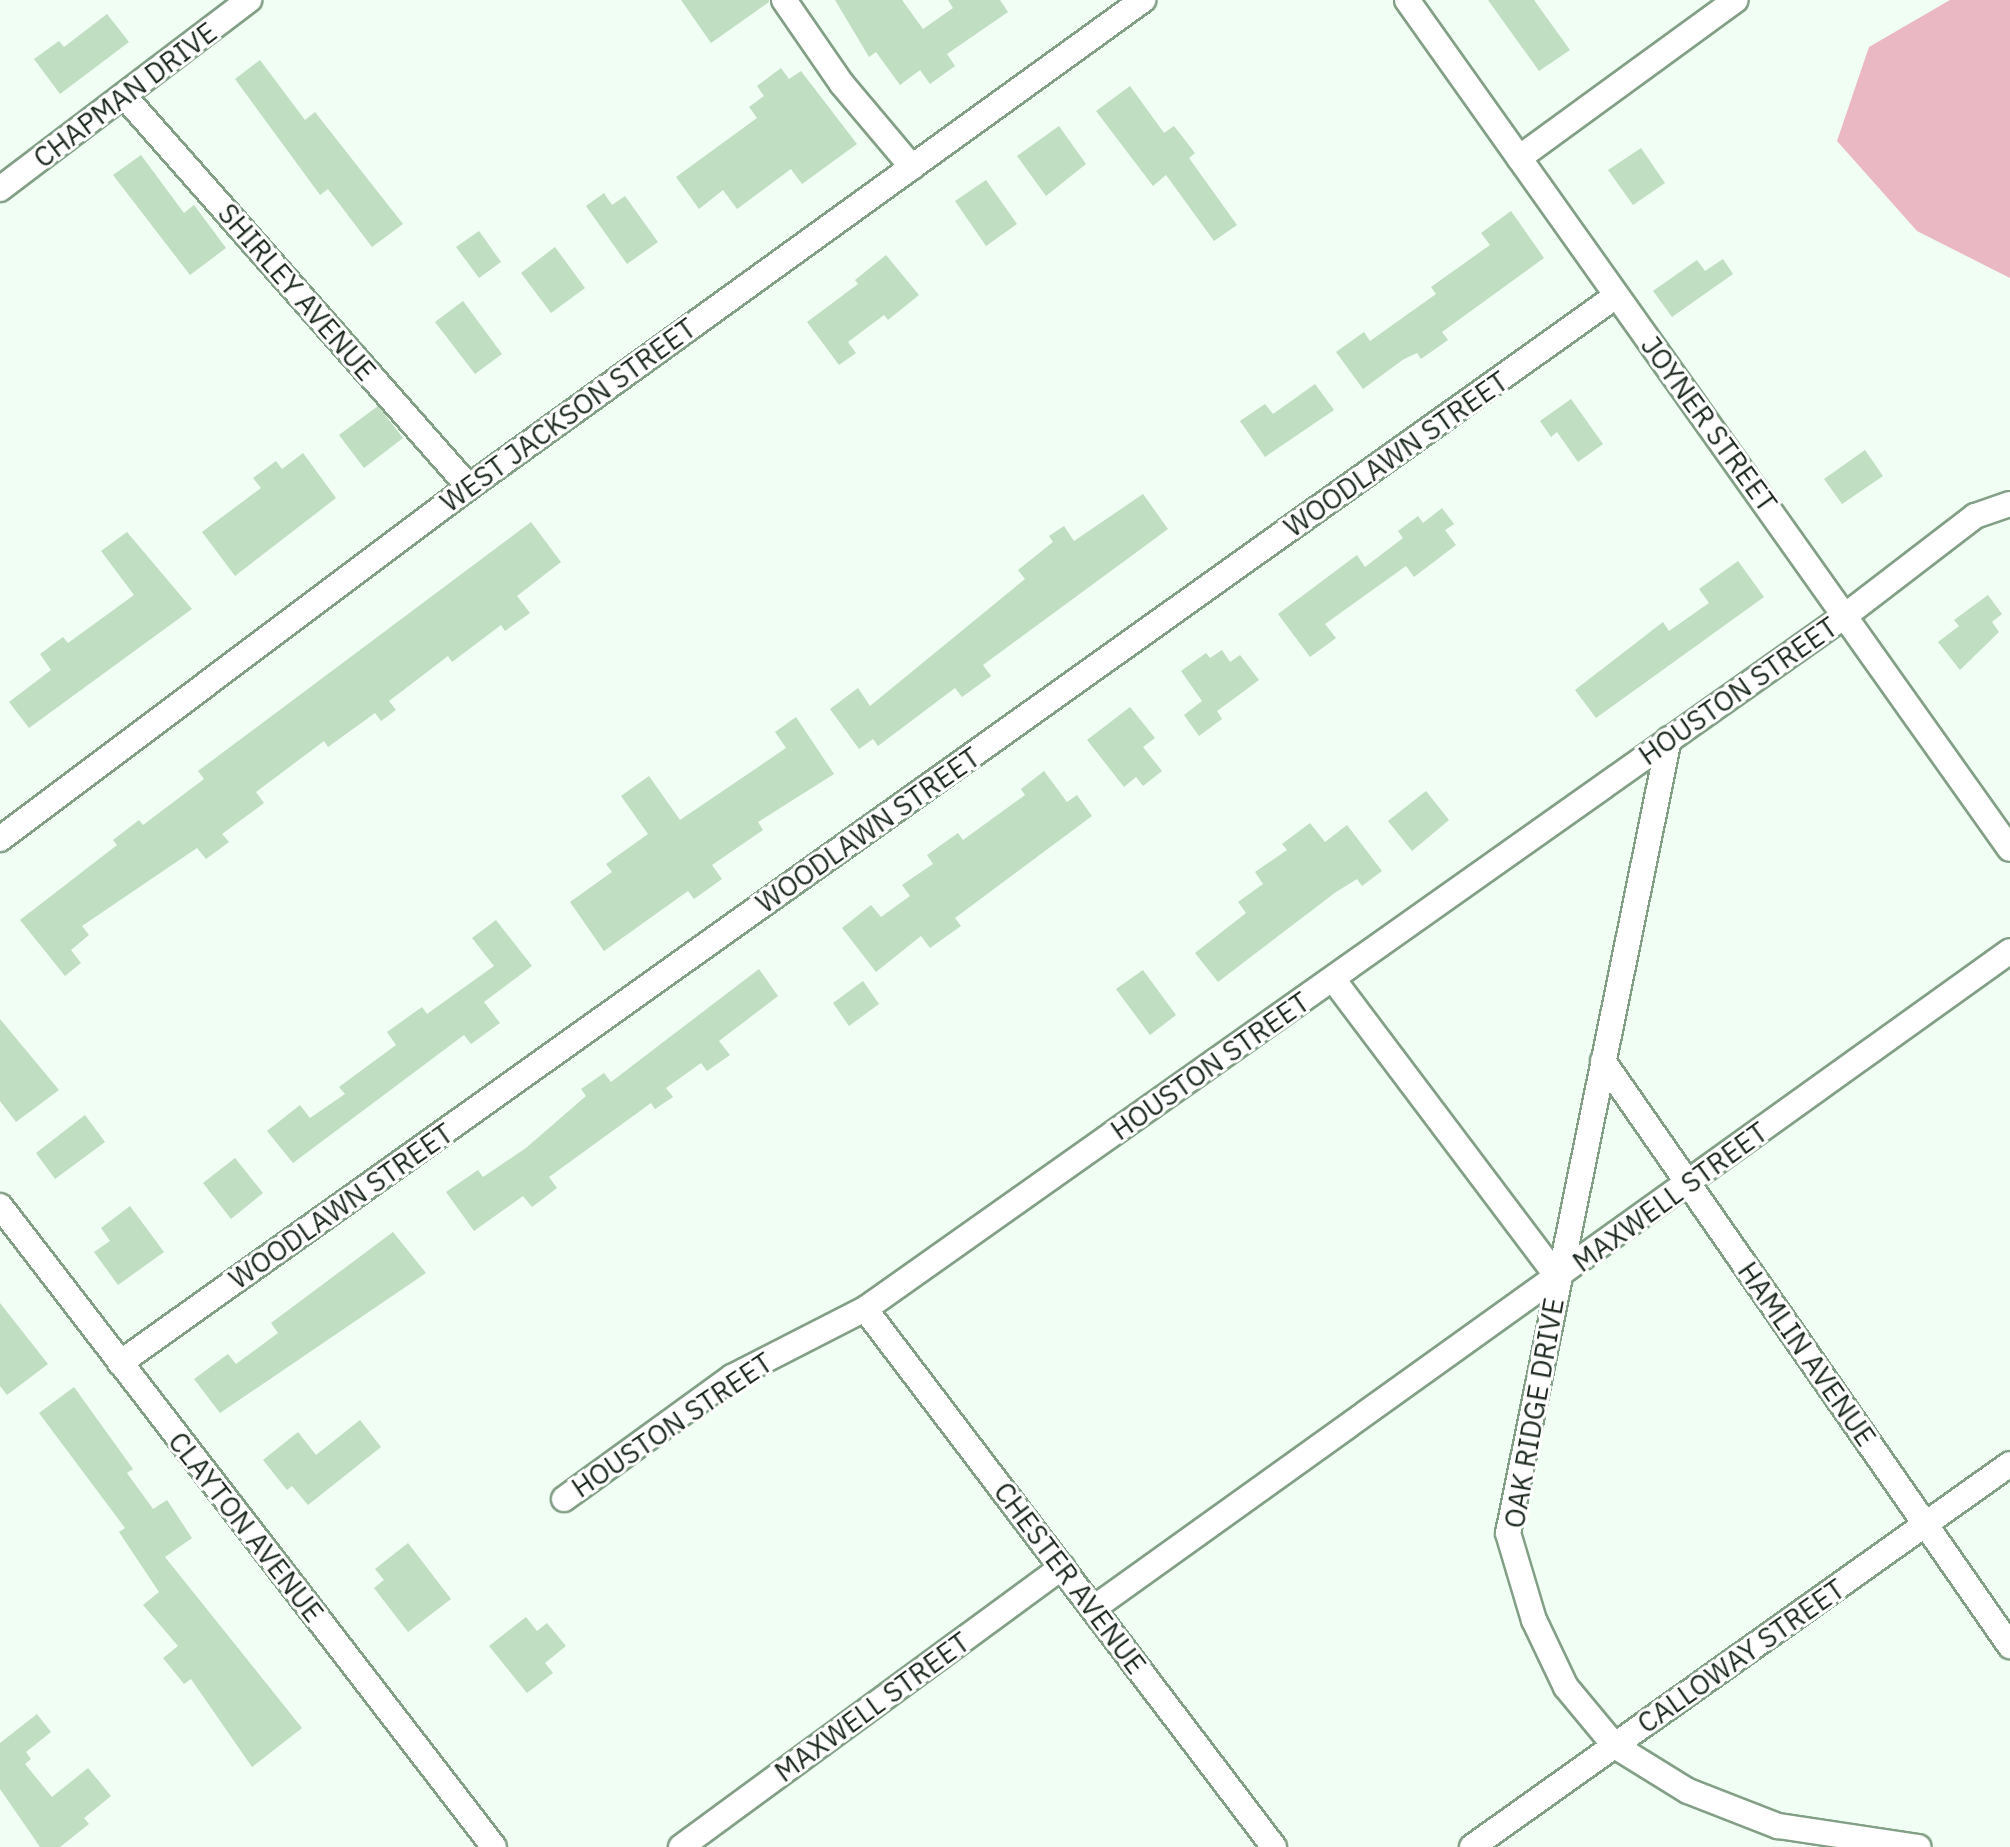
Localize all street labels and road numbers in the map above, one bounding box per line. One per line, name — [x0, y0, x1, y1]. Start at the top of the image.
street label: CHAPMAN DRIVE — [27, 15, 223, 175]
street label: SHIRLEY AVENUE — [211, 197, 383, 387]
street label: WEST JACKSON STREET — [434, 311, 702, 519]
street label: JOYNER STREET — [1634, 330, 1784, 518]
street label: WOODLAWN STREET — [1278, 364, 1514, 544]
street label: HOUSTON STREET — [1632, 610, 1844, 772]
street label: WOODLAWN STREET — [750, 740, 986, 920]
street label: HOUSTON STREET — [1104, 985, 1316, 1147]
street label: MAXWELL STREET — [1566, 1115, 1774, 1279]
street label: WOODLAWN STREET — [223, 1116, 459, 1296]
street label: HAMLIN AVENUE — [1731, 1255, 1883, 1453]
street label: OAK RIDGE DRIVE — [1497, 1295, 1571, 1531]
street label: HOUSTON STREET — [565, 1345, 779, 1505]
street label: CLAYTON AVENUE — [161, 1425, 331, 1629]
street label: CHESTER AVENUE — [987, 1475, 1153, 1681]
street label: CALLOWAY STREET — [1631, 1572, 1851, 1740]
street label: MAXWELL STREET — [768, 1625, 976, 1789]

